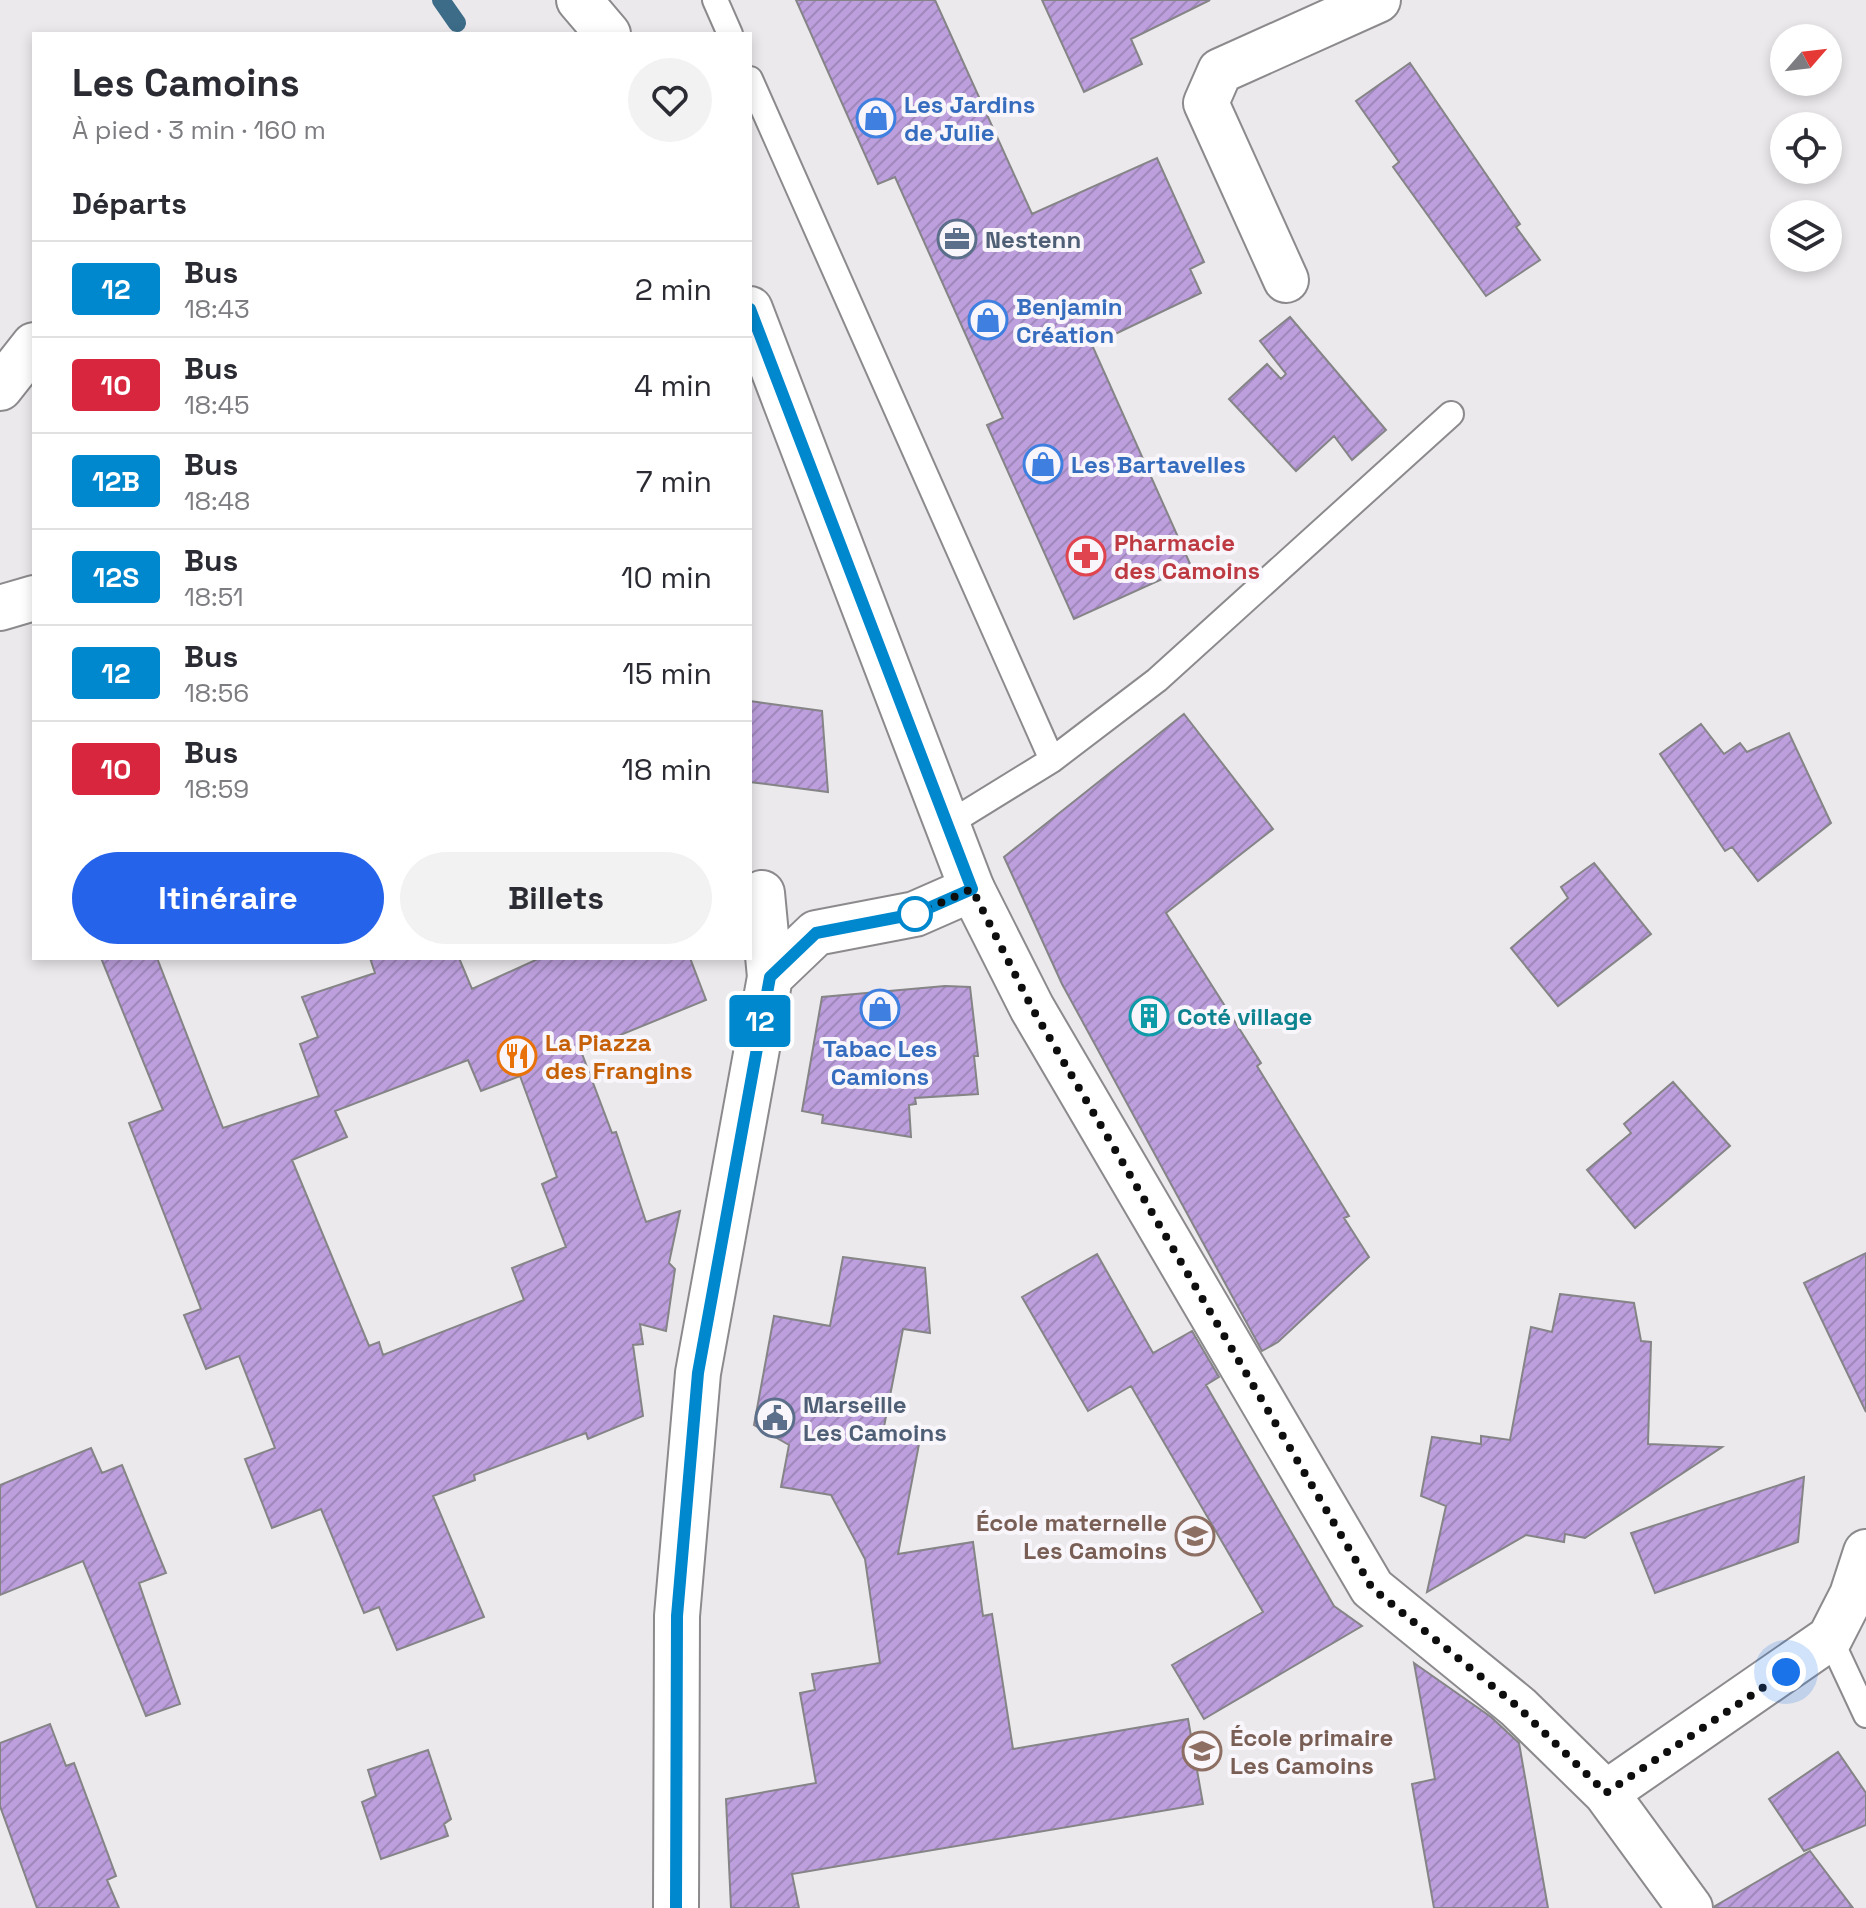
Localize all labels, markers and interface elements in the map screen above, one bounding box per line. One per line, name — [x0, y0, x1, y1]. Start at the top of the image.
north arrow — [1770, 24, 1842, 96]
map controls — [1770, 24, 1842, 272]
button: heart — [628, 58, 712, 142]
text: Les Camoins — [72, 59, 300, 107]
place label: Les Jardins de Julie — [904, 89, 1035, 148]
shop icon: Les Jardins de Julie — [855, 97, 897, 139]
button: locate — [1770, 112, 1842, 184]
text: À pied · 3 min · 160 m — [72, 113, 326, 147]
text: Départs — [72, 184, 187, 223]
button: layers — [1770, 200, 1842, 272]
office icon: Nestenn — [936, 218, 978, 260]
place label: Nestenn — [985, 224, 1081, 255]
text: Bus — [184, 253, 238, 292]
text: 2 min — [635, 270, 712, 309]
text: 12 — [101, 271, 131, 307]
place label: Benjamin Création — [1016, 291, 1123, 350]
text: 18:43 — [184, 292, 250, 326]
shop icon: Benjamin Création — [967, 299, 1009, 341]
text: Bus — [184, 349, 238, 388]
text: 4 min — [634, 366, 712, 405]
text: 10 — [101, 367, 131, 403]
text: 18:45 — [184, 388, 249, 422]
shop icon: Les Bartavelles — [1022, 443, 1064, 485]
text: Bus — [184, 445, 238, 484]
place label: Les Bartavelles — [1071, 449, 1246, 480]
text: 7 min — [636, 462, 712, 501]
text: 12B — [92, 463, 140, 499]
text: 18:48 — [184, 484, 250, 518]
place label: Pharmacie des Camoins — [1114, 527, 1260, 586]
pharmacy icon: Pharmacie des Camoins — [1065, 535, 1107, 577]
text: Bus — [184, 541, 238, 580]
text: 10 min — [621, 558, 712, 597]
text: 12S — [93, 559, 139, 595]
text: 18:51 — [184, 580, 244, 614]
text: Bus — [184, 637, 238, 676]
text: 15 min — [622, 654, 712, 693]
text: 12 — [101, 655, 131, 691]
text: 18:56 — [184, 676, 249, 710]
text: Bus — [184, 733, 238, 772]
text: 18 min — [622, 750, 712, 789]
text: 10 — [101, 751, 131, 787]
text: 18:59 — [184, 772, 249, 806]
button: Itinéraire — [72, 852, 384, 944]
button: Billets — [400, 852, 712, 944]
unlabelled marker — [898, 897, 932, 931]
shop icon: Tabac Les Camions — [859, 988, 901, 1030]
line badge: 12 — [724, 995, 796, 1047]
building icon: Coté village — [1128, 995, 1170, 1037]
place label: Coté village — [1177, 1001, 1312, 1032]
text: 12 — [745, 1003, 775, 1039]
place label: La Piazza des Frangins — [545, 1027, 693, 1086]
place label: Tabac Les Camions — [823, 1033, 937, 1092]
restaurant icon: La Piazza des Frangins — [496, 1035, 538, 1077]
place label: Marseille Les Camoins — [803, 1389, 947, 1448]
public building icon: Marseille Les Camoins — [754, 1397, 796, 1439]
place label: École maternelle Les Camoins — [976, 1507, 1167, 1566]
school or university icon: École maternelle Les Camoins — [1174, 1515, 1216, 1557]
your location — [1766, 1652, 1806, 1692]
place label: École primaire Les Camoins — [1230, 1722, 1393, 1781]
school or university icon: École primaire Les Camoins — [1181, 1730, 1223, 1772]

